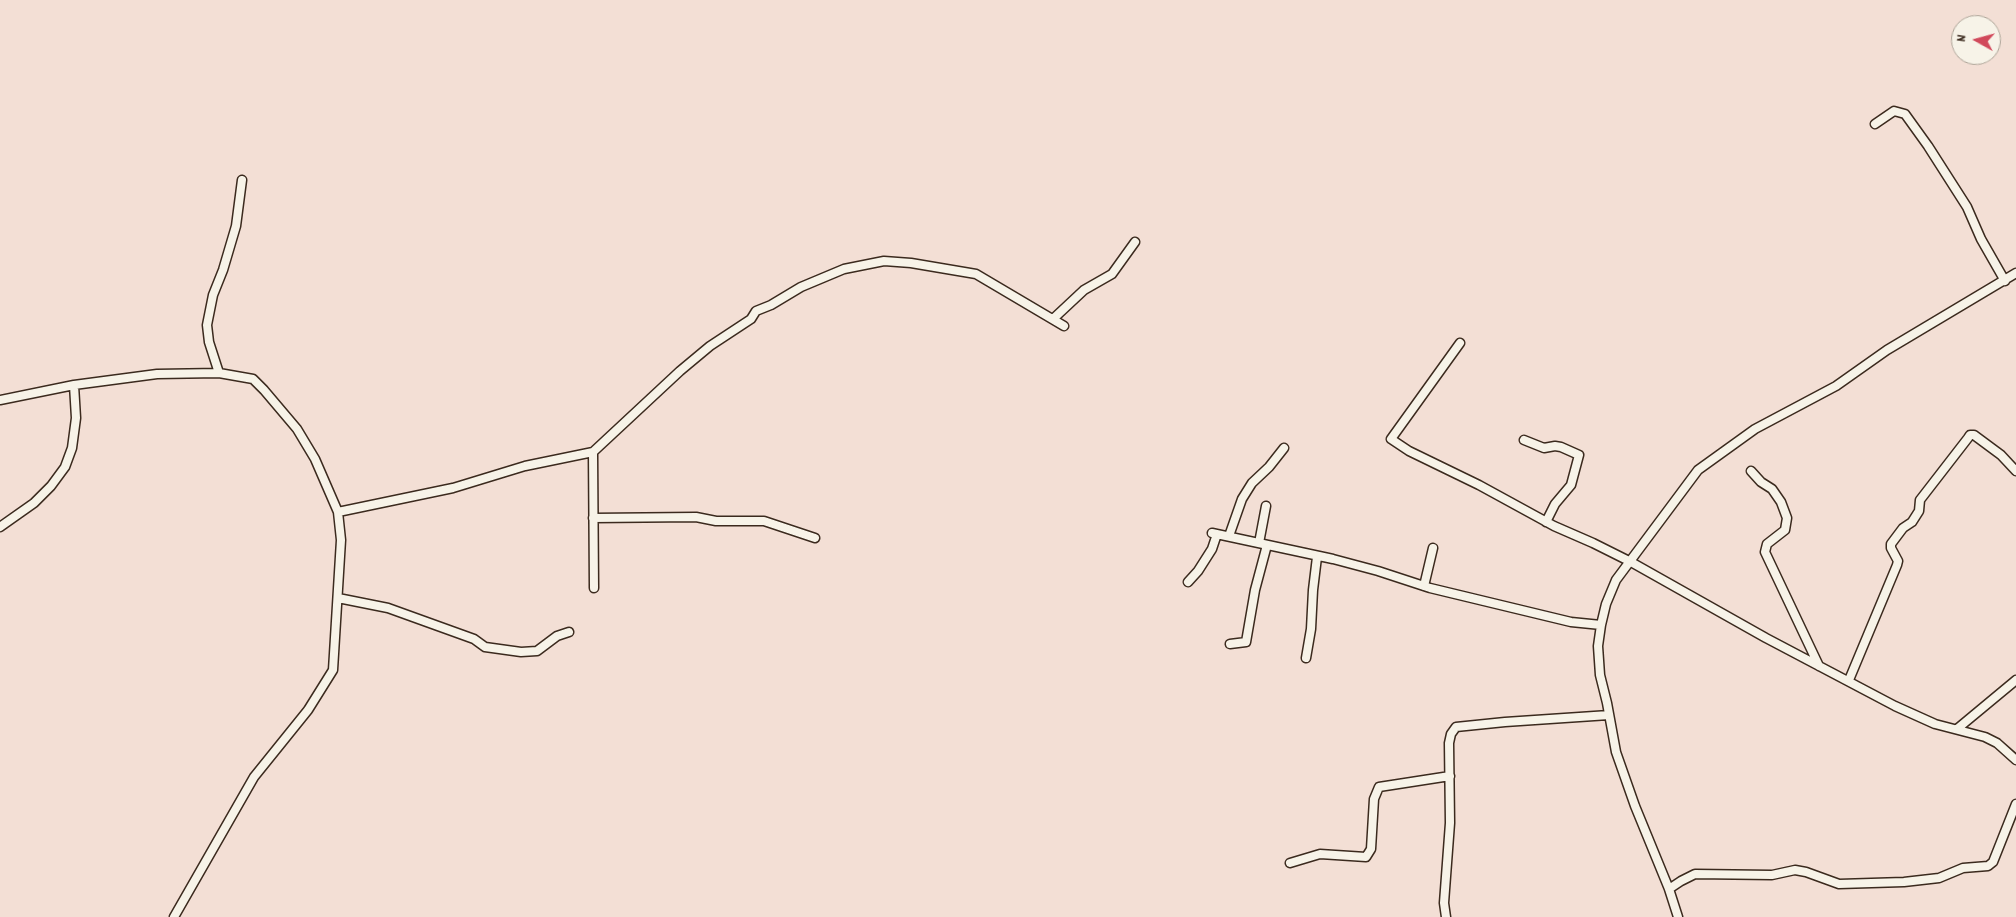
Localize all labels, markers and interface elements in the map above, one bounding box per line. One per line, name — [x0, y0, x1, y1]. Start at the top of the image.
north arrow — [1951, 15, 2001, 65]
text: N — [1952, 34, 1972, 43]

